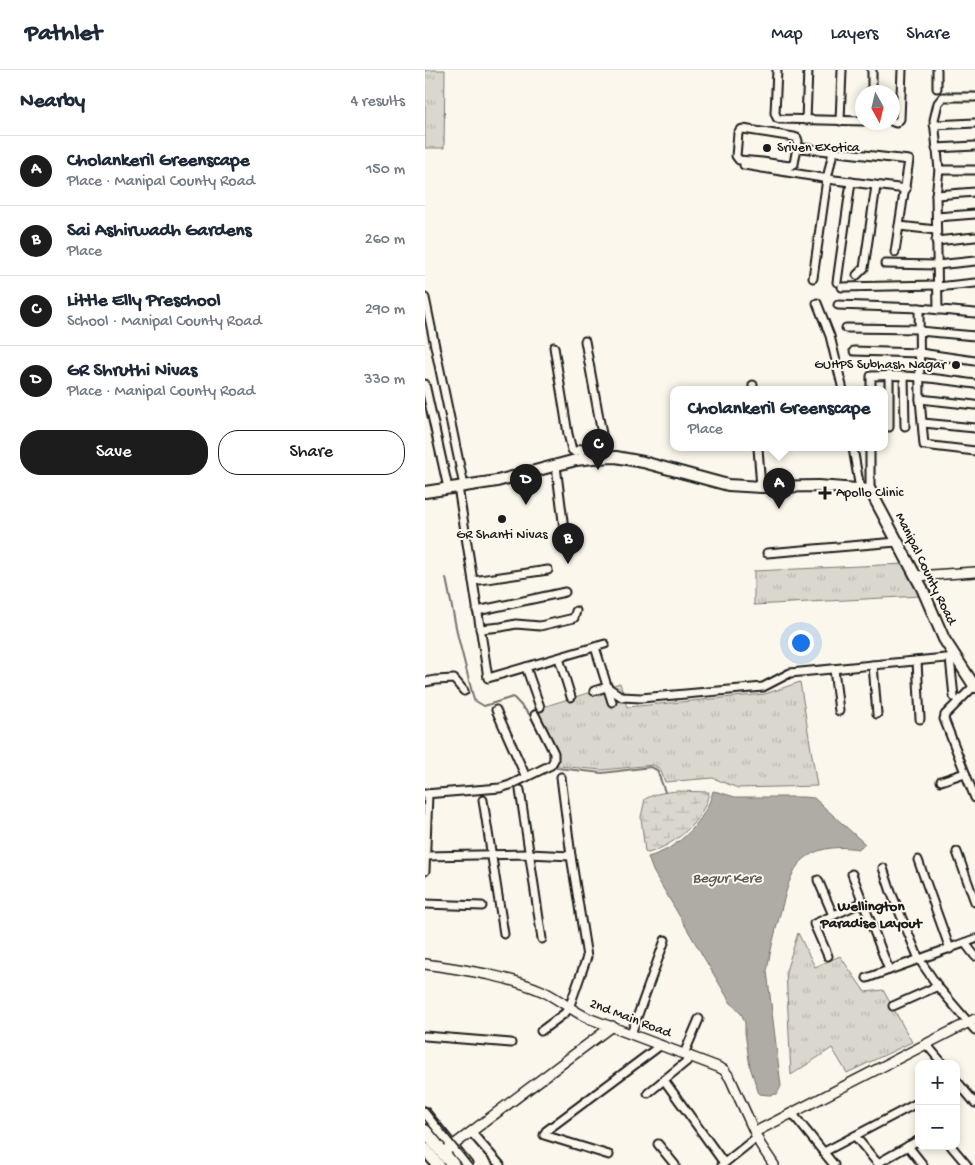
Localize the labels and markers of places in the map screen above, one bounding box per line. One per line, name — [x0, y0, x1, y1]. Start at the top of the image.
place label: Sriven Exotica — [777, 140, 861, 157]
marker: Sriven Exotica — [761, 142, 773, 154]
place label: GUHPS Subhash Nagar — [814, 357, 947, 374]
marker: GUHPS Subhash Nagar — [950, 359, 962, 371]
pin: C — [582, 429, 614, 470]
pin: D — [510, 464, 542, 505]
pin: A — [763, 468, 795, 509]
place label: Apollo Clinic — [836, 485, 905, 502]
marker: Apollo Clinic — [818, 486, 832, 500]
marker: GR Shanti Nivas — [496, 513, 508, 525]
pin: B — [552, 523, 584, 564]
place label: GR Shanti Nivas — [456, 527, 548, 544]

